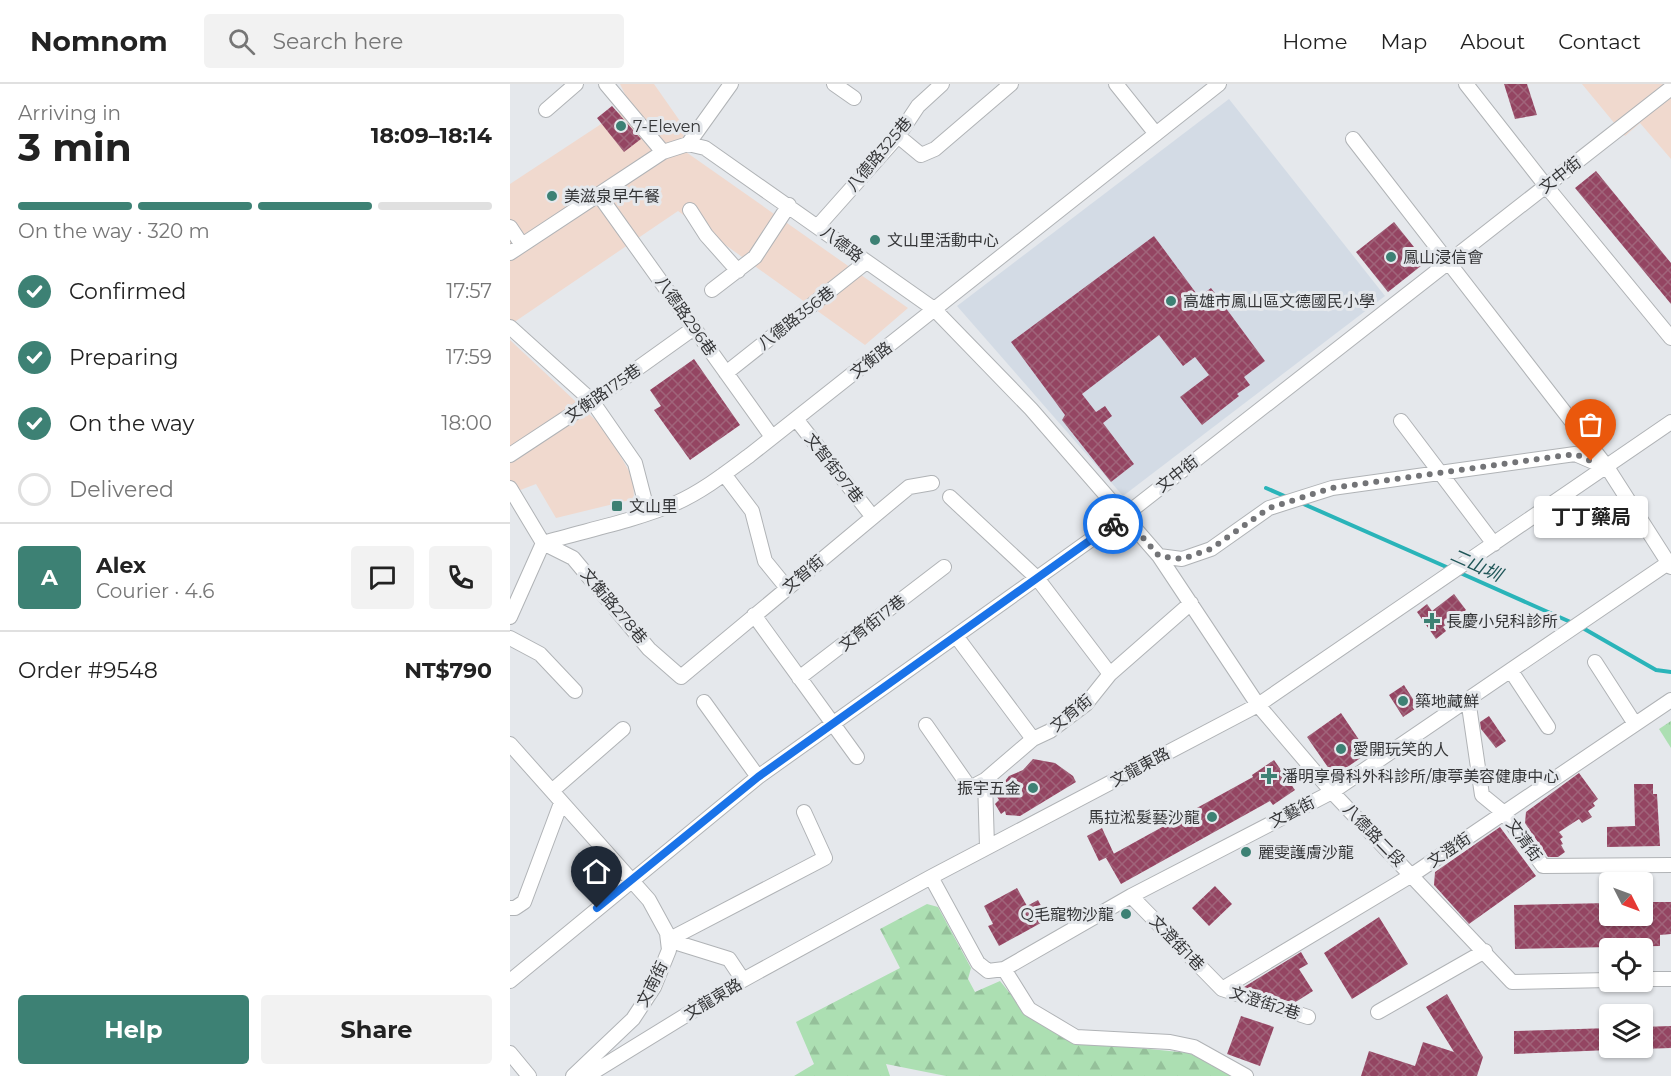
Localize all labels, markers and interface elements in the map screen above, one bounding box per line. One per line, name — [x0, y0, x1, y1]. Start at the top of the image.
search box — [204, 14, 624, 68]
text: Nomnom — [30, 24, 168, 58]
icon: search — [225, 25, 258, 58]
text: Search here — [273, 28, 403, 55]
text: Home — [1282, 29, 1347, 54]
text: Map — [1380, 29, 1427, 54]
text: About — [1460, 29, 1525, 54]
text: Contact — [1558, 29, 1641, 54]
text: Arriving in — [18, 101, 121, 125]
street label: 八德路325巷 — [842, 113, 916, 195]
place label: 7-Eleven — [633, 117, 701, 136]
marker: 7-Eleven — [614, 119, 628, 133]
text: 18:09–18:14 — [371, 122, 492, 149]
text: 3 min — [18, 123, 132, 171]
street label: 文中街 — [1535, 153, 1585, 197]
place label: 美滋泉早午餐 — [564, 187, 660, 206]
marker: 美滋泉早午餐 — [545, 189, 559, 203]
text: On the way · 320 m — [18, 219, 210, 243]
street label: 八德路 — [817, 222, 867, 266]
place label: 文山里活動中心 — [887, 231, 999, 250]
marker: 文山里活動中心 — [868, 233, 882, 247]
place label: 鳳山浸信會 — [1403, 248, 1483, 267]
marker: 鳳山浸信會 — [1384, 250, 1398, 264]
street label: 八德路296巷 — [652, 273, 720, 359]
icon: check — [18, 275, 51, 308]
text: Confirmed — [69, 278, 186, 305]
text: 17:57 — [446, 279, 492, 303]
street label: 八德路356巷 — [754, 282, 838, 354]
place label: 高雄市鳳山區文德國民小學 — [1183, 292, 1375, 311]
marker: 高雄市鳳山區文德國民小學 — [1164, 294, 1178, 308]
street label: 文衡路 — [846, 338, 896, 382]
icon: check — [18, 341, 51, 374]
text: Preparing — [69, 344, 178, 371]
text: 17:59 — [446, 345, 492, 369]
street label: 文衡路175巷 — [562, 360, 644, 426]
pin — [1565, 399, 1616, 461]
icon: check — [18, 407, 51, 440]
icon: bag — [1574, 408, 1607, 441]
text: On the way — [69, 410, 194, 437]
text: 18:00 — [441, 411, 492, 435]
street label: 文智街97巷 — [801, 429, 867, 507]
street label: 文中街 — [1152, 452, 1202, 496]
text: Delivered — [69, 476, 174, 503]
courier — [1083, 494, 1143, 554]
place label: 文山里 — [629, 497, 677, 516]
callout: 丁丁藥局 — [1534, 497, 1648, 539]
marker: 文山里 — [610, 499, 624, 513]
text: 丁丁藥局 — [1551, 505, 1631, 529]
icon: bike — [1097, 508, 1130, 541]
water label: 二山圳 — [1447, 544, 1508, 587]
button: chat — [351, 546, 414, 609]
button: phone — [429, 546, 492, 609]
street label: 文智街 — [779, 551, 827, 597]
text: Alex — [96, 552, 146, 579]
text: A — [41, 564, 58, 591]
street label: 文衡路278巷 — [577, 565, 651, 647]
text: Courier · 4.6 — [96, 579, 214, 603]
street label: 文育街17巷 — [835, 591, 909, 655]
marker: 長慶小兒科診所 — [1423, 612, 1441, 630]
place label: 長慶小兒科診所 — [1446, 612, 1558, 631]
text: Order #9548 — [18, 657, 158, 684]
text: NT$790 — [404, 657, 492, 684]
street label: 文育街 — [1046, 691, 1096, 735]
place label: 築地藏鮮 — [1415, 692, 1479, 711]
marker: 築地藏鮮 — [1396, 694, 1410, 708]
place label: 愛開玩笑的人 — [1353, 740, 1449, 759]
marker: 愛開玩笑的人 — [1334, 742, 1348, 756]
street label: 文龍東路 — [1107, 744, 1173, 790]
marker: 潘明享骨科外科診所/康葶美容健康中心 — [1260, 767, 1278, 785]
place label: 潘明享骨科外科診所/康葶美容健康中心 — [1282, 767, 1559, 786]
place label: 振宇五金 — [957, 779, 1021, 798]
marker: 振宇五金 — [1026, 781, 1040, 795]
street label: 文藝街 — [1266, 793, 1318, 831]
street label: 八德路二段 — [1339, 800, 1409, 870]
place label: 馬拉淞髮藝沙龍 — [1088, 808, 1200, 827]
marker: 馬拉淞髮藝沙龍 — [1205, 810, 1219, 824]
street label: 文清街 — [1502, 815, 1546, 865]
street label: 文澄街 — [1424, 829, 1474, 871]
place label: 麗雯護膚沙龍 — [1258, 843, 1354, 862]
marker: 麗雯護膚沙龍 — [1239, 845, 1253, 859]
pin — [571, 846, 622, 908]
icon: home — [580, 855, 613, 888]
north arrow — [1599, 872, 1653, 926]
map controls — [1599, 872, 1653, 1058]
place label: Q毛寵物沙龍 — [1021, 905, 1114, 924]
marker: Q毛寵物沙龍 — [1119, 907, 1133, 921]
street label: 文澄街1巷 — [1146, 911, 1208, 975]
button: locate — [1599, 938, 1653, 992]
street label: 文南街 — [633, 958, 671, 1010]
street label: 文龍東路 — [681, 974, 745, 1024]
street label: 文澄街2巷 — [1227, 983, 1303, 1023]
button: Help — [18, 995, 249, 1064]
button: Share — [261, 995, 492, 1064]
button: layers — [1599, 1004, 1653, 1058]

